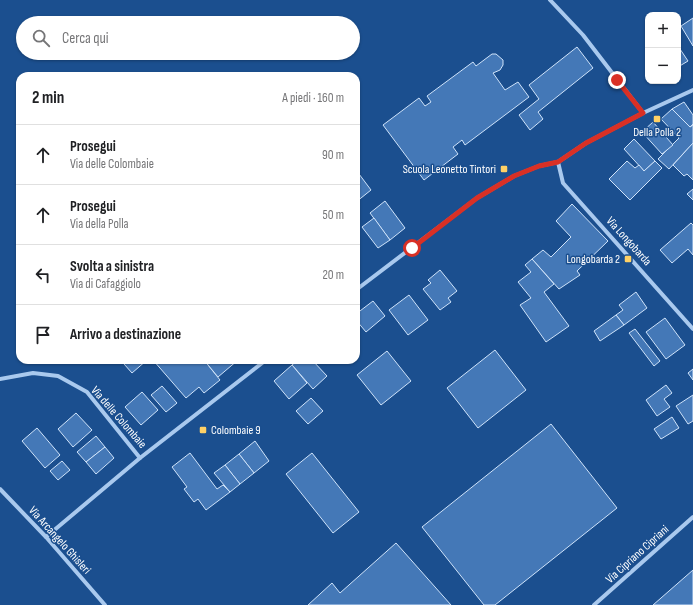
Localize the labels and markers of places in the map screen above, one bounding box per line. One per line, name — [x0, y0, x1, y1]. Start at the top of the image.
marker: Della Polla 2 — [652, 114, 662, 124]
place label: Della Polla 2 — [633, 125, 681, 140]
place label: Scuola Leonetto Tintori — [403, 162, 496, 177]
marker: Scuola Leonetto Tintori — [499, 164, 509, 174]
place label: Longobarda 2 — [567, 252, 620, 267]
marker: Longobarda 2 — [623, 254, 633, 264]
place label: Colombaie 9 — [211, 423, 260, 438]
marker: Colombaie 9 — [198, 425, 208, 435]

